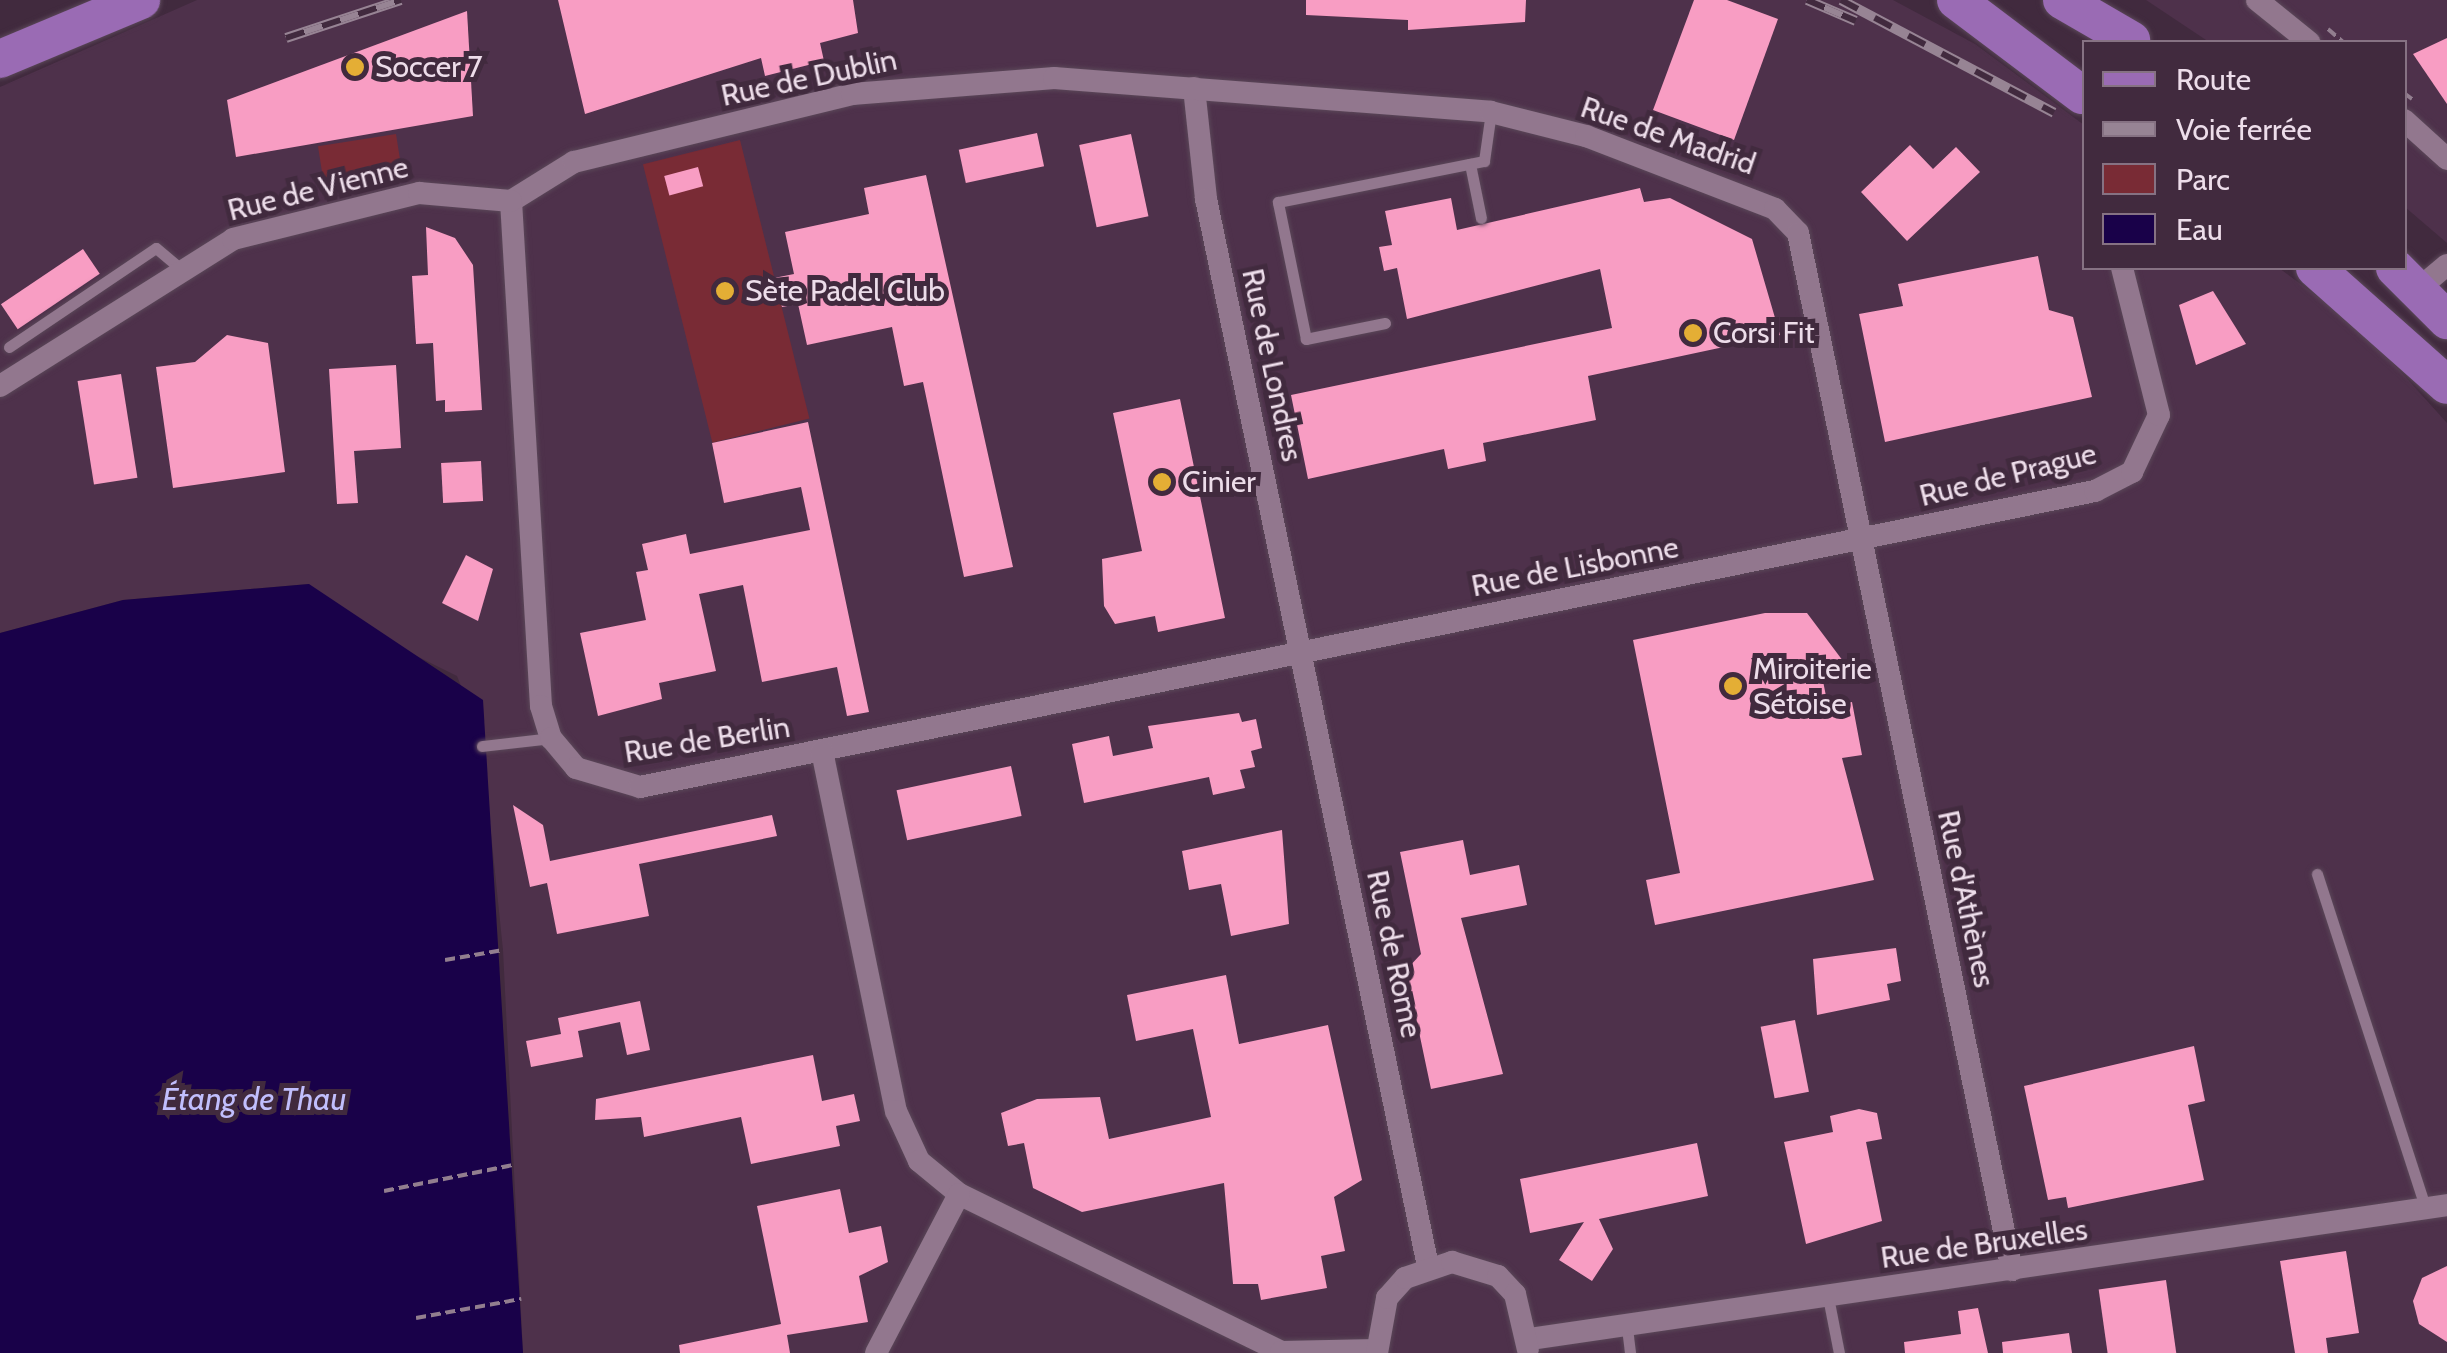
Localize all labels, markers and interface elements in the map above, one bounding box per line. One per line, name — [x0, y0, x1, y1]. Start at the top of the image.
legend — [2082, 40, 2407, 270]
street label: Rue de Dublin — [718, 42, 900, 114]
place label: Soccer 7 — [375, 49, 483, 85]
marker: Soccer 7 — [344, 56, 366, 78]
text: Route — [2176, 61, 2251, 98]
street label: Rue de Madrid — [1576, 89, 1760, 183]
text: Voie ferrée — [2176, 111, 2312, 148]
street label: Rue de Vienne — [224, 149, 412, 229]
text: Parc — [2176, 161, 2230, 198]
text: Eau — [2176, 211, 2223, 248]
street label: Rue de Londres — [1234, 265, 1310, 465]
place label: Sète Padel Club — [745, 273, 945, 309]
marker: Sète Padel Club — [714, 280, 736, 302]
place label: Corsi Fit — [1713, 315, 1815, 351]
marker: Corsi Fit — [1682, 322, 1704, 344]
street label: Rue de Prague — [1916, 436, 2100, 514]
place label: Cinier — [1182, 464, 1256, 500]
marker: Cinier — [1151, 471, 1173, 493]
street label: Rue de Lisbonne — [1468, 529, 1682, 605]
place label: Miroiterie Sétoise — [1753, 651, 1872, 722]
marker: Miroiterie Sétoise — [1722, 675, 1744, 697]
street label: Rue de Berlin — [622, 709, 792, 771]
street label: Rue d'Athènes — [1930, 807, 2002, 991]
street label: Rue de Rome — [1359, 867, 1429, 1041]
water label: Étang de Thau — [162, 1080, 346, 1118]
street label: Rue de Bruxelles — [1878, 1212, 2090, 1276]

